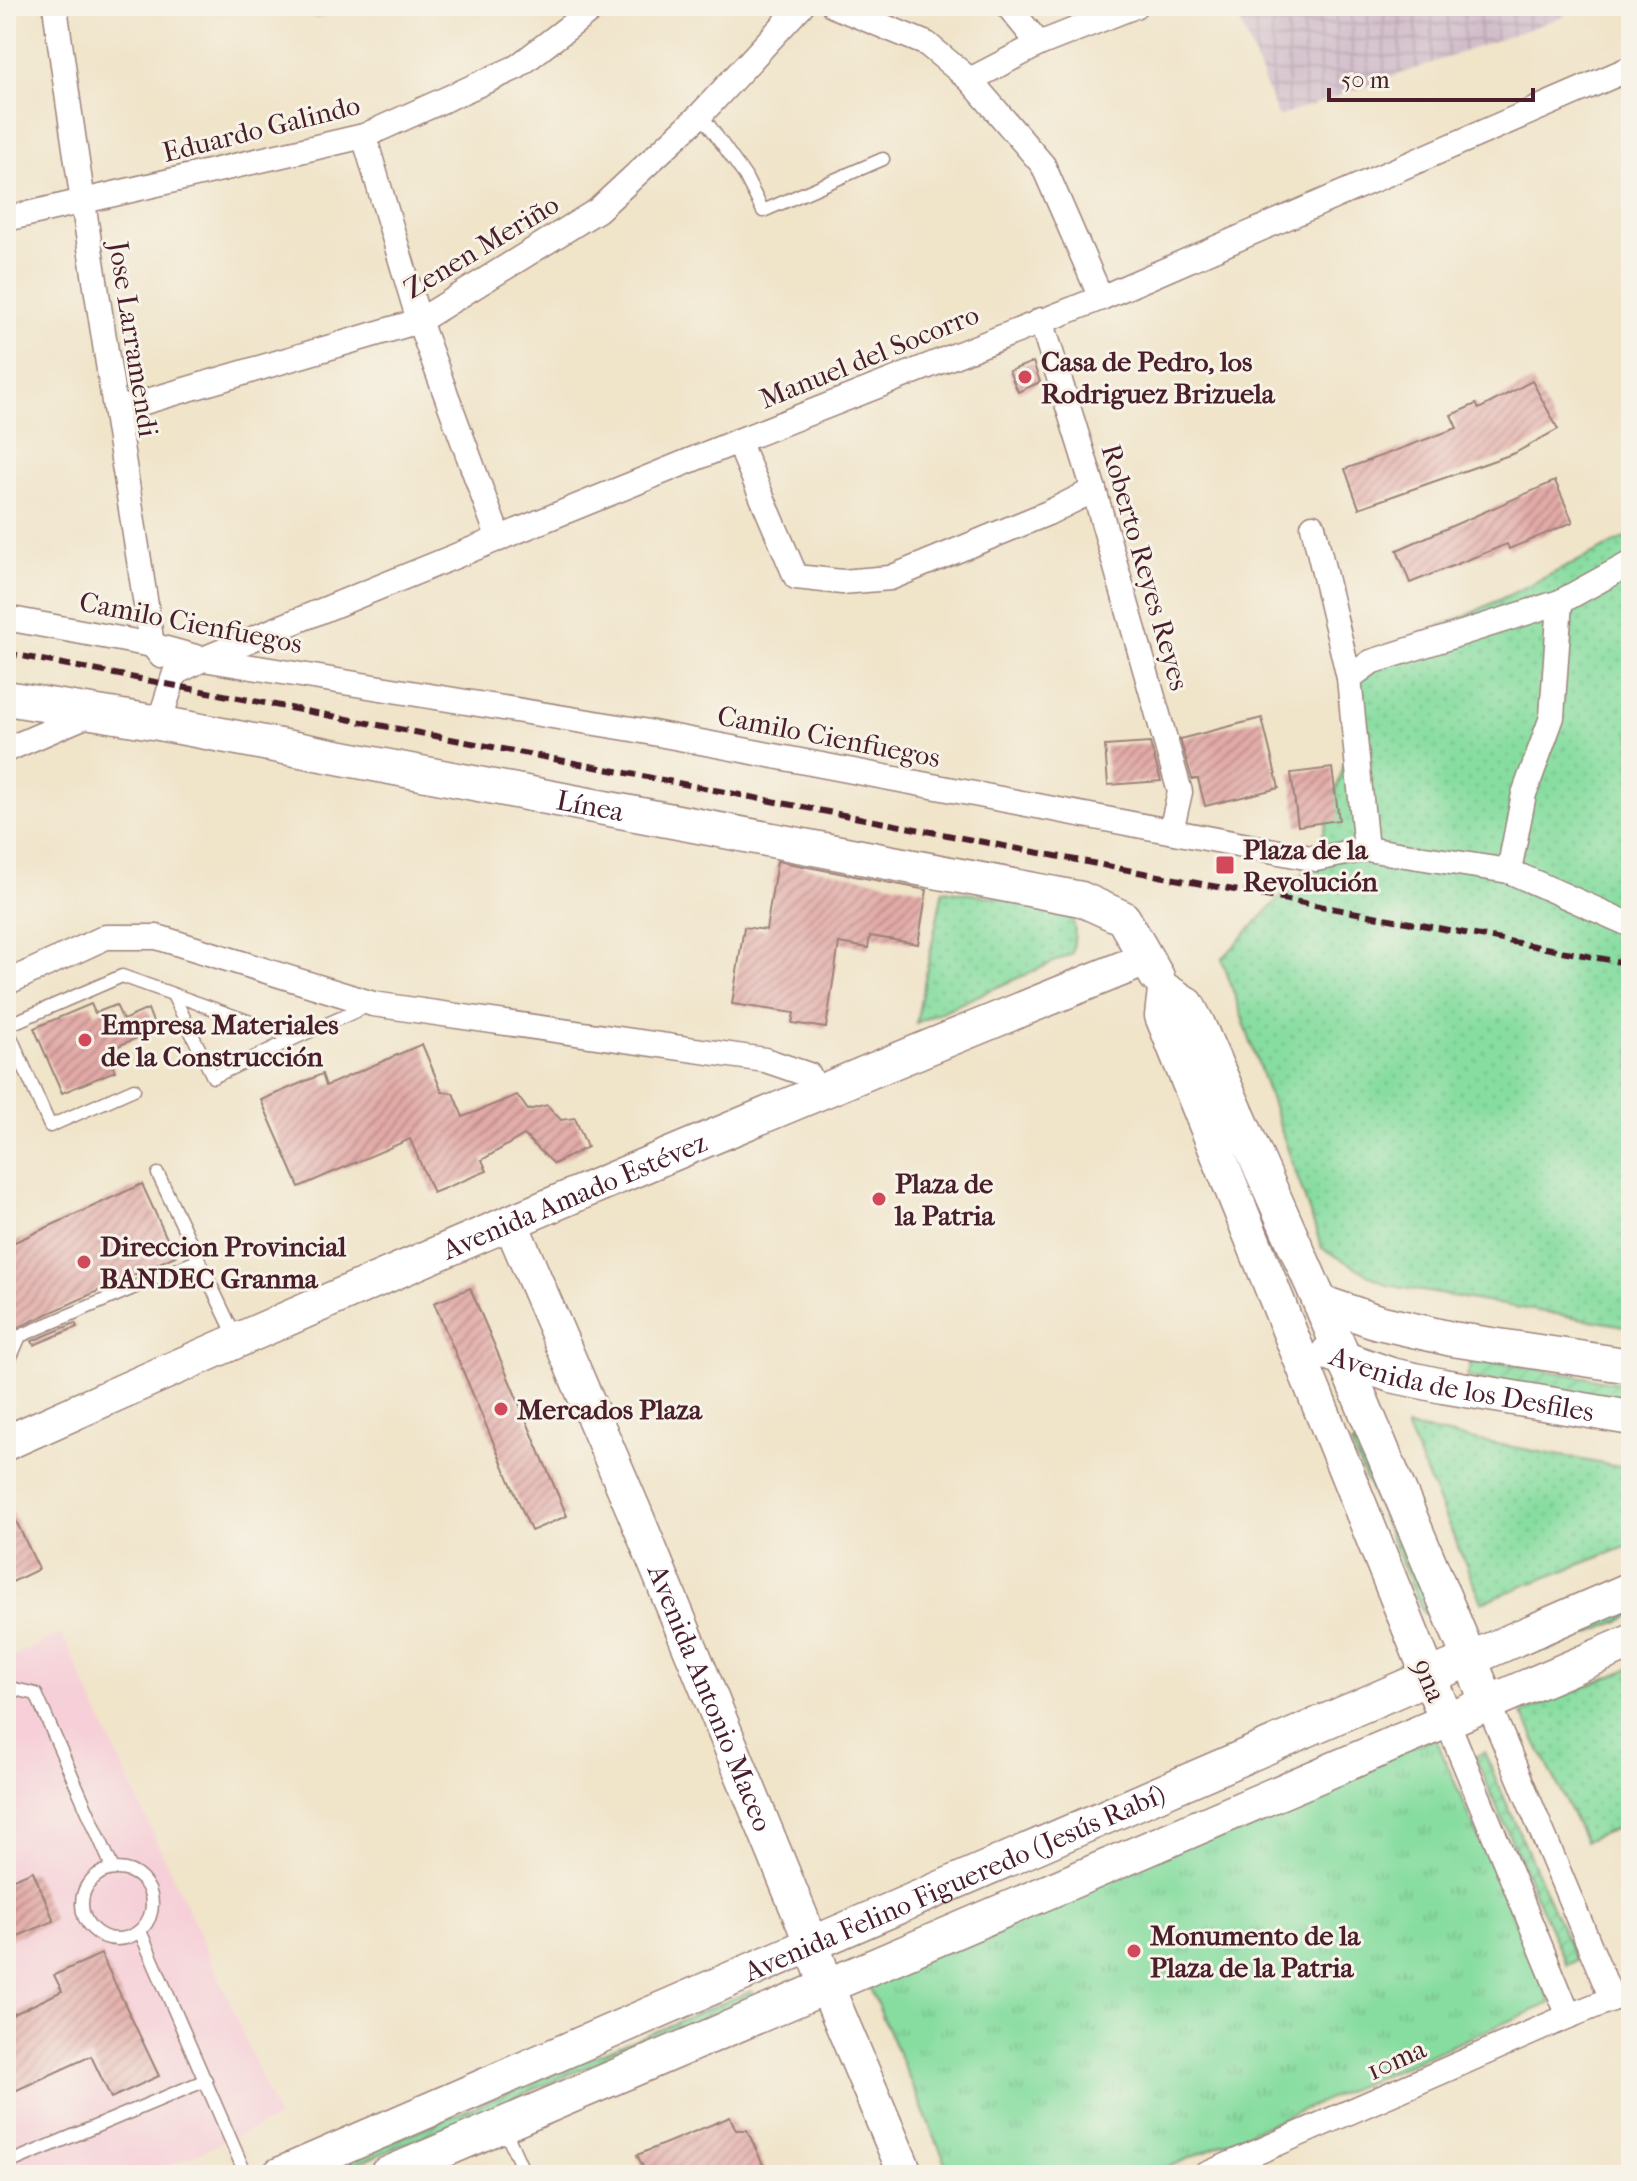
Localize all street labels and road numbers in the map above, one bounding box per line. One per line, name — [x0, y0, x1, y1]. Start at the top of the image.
street label: Eduardo Galindo — [159, 88, 363, 169]
street label: Zenen Meriño — [398, 187, 565, 306]
street label: Jose Larramendi — [101, 237, 165, 439]
street label: Manuel del Socorro — [755, 297, 984, 415]
street label: Roberto Reyes Reyes — [1095, 440, 1196, 694]
street label: Camilo Cienfuegos — [77, 585, 305, 660]
street label: Camilo Cienfuegos — [715, 699, 943, 774]
street label: Línea — [554, 783, 628, 829]
street label: Avenida Amado Estévez — [436, 1125, 712, 1267]
street label: Avenida de los Desfiles — [1324, 1339, 1596, 1428]
street label: Avenida Antonio Maceo — [640, 1559, 780, 1836]
street label: 9na — [1406, 1654, 1454, 1708]
street label: Avenida Felino Figueredo (Jesús Rabí) — [738, 1777, 1170, 1989]
street label: 10ma — [1361, 2031, 1432, 2087]

